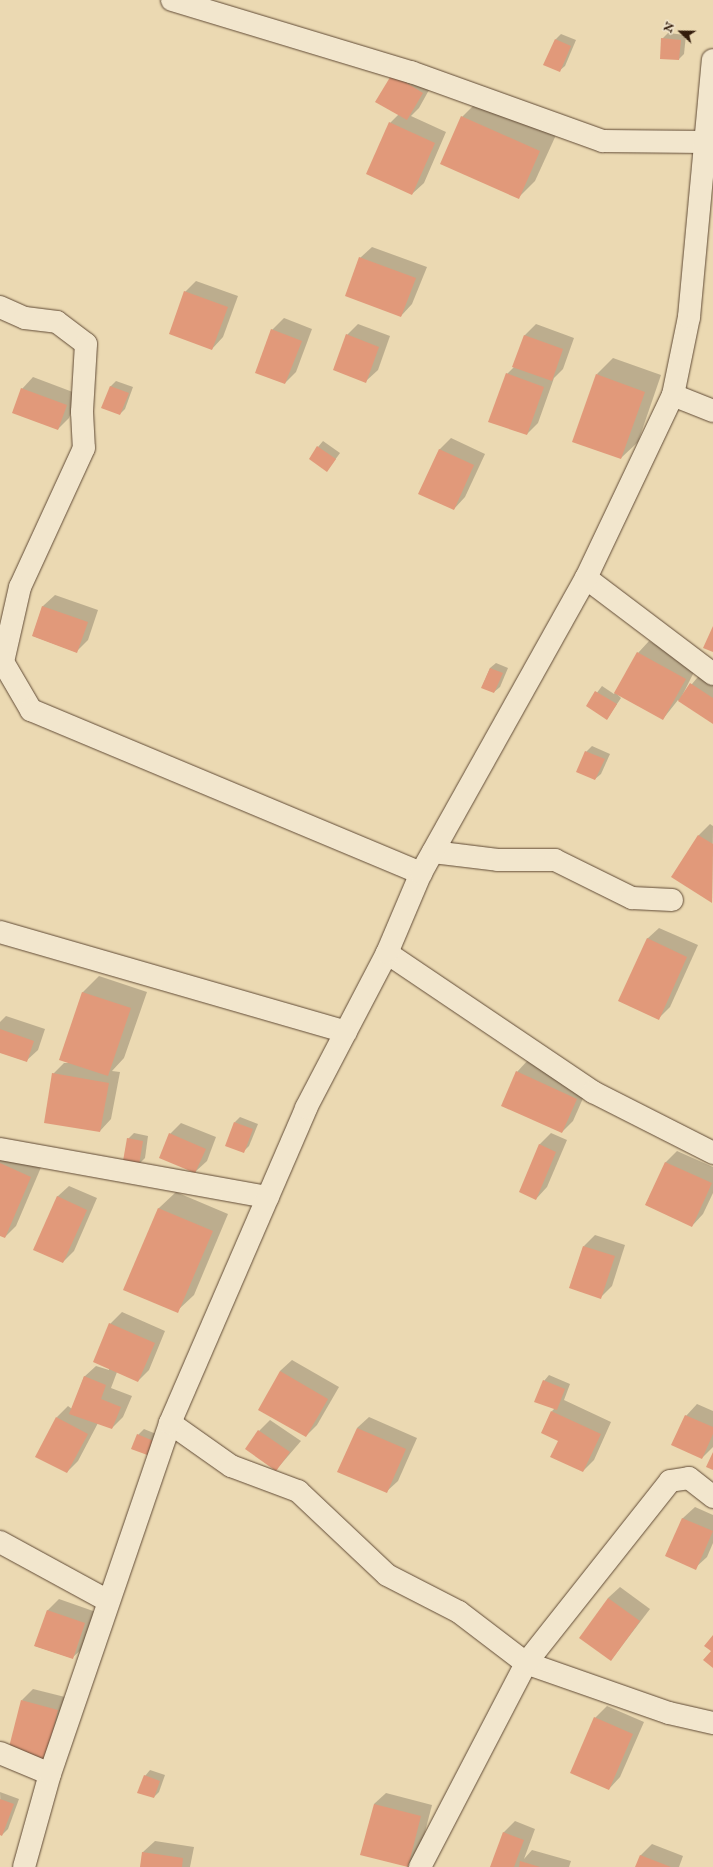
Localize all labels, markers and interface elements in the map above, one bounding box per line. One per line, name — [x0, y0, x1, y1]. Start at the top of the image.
north arrow — [661, 12, 701, 52]
text: N — [662, 20, 677, 34]

